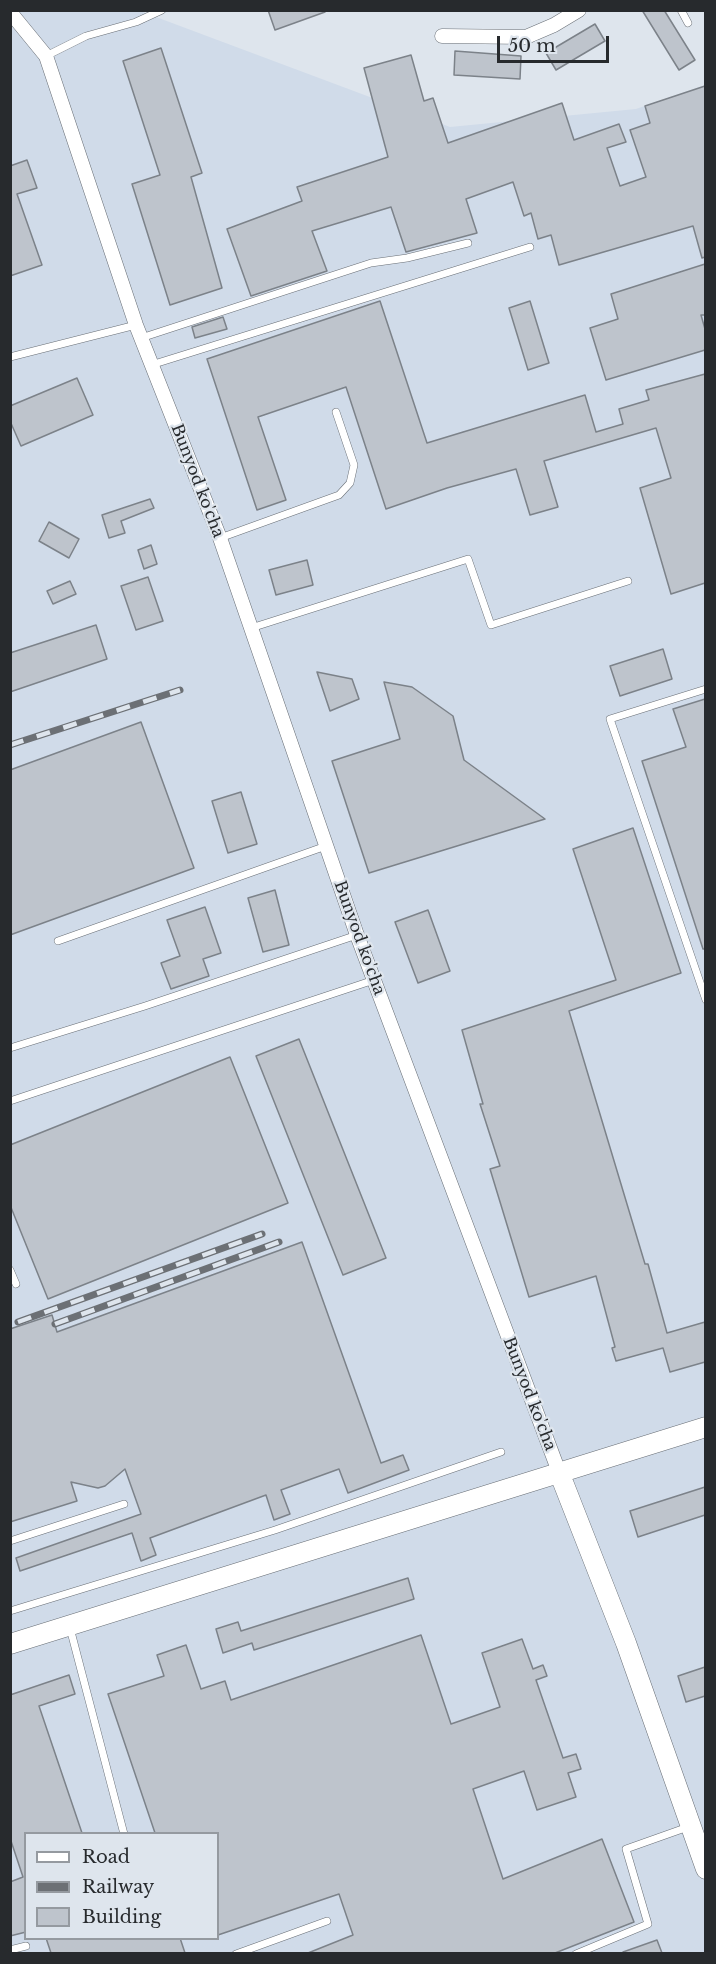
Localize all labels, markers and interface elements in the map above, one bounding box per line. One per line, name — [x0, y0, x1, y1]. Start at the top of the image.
scale bar — [500, 24, 612, 62]
text: 50 m — [508, 35, 556, 57]
street label: Bunyod ko'cha — [166, 421, 228, 541]
street label: Bunyod ko'cha — [329, 878, 389, 998]
street label: Bunyod ko'cha — [498, 1334, 560, 1454]
legend — [24, 1832, 219, 1940]
text: Road — [82, 1846, 130, 1868]
text: Railway — [82, 1876, 154, 1898]
text: Building — [82, 1906, 161, 1928]

